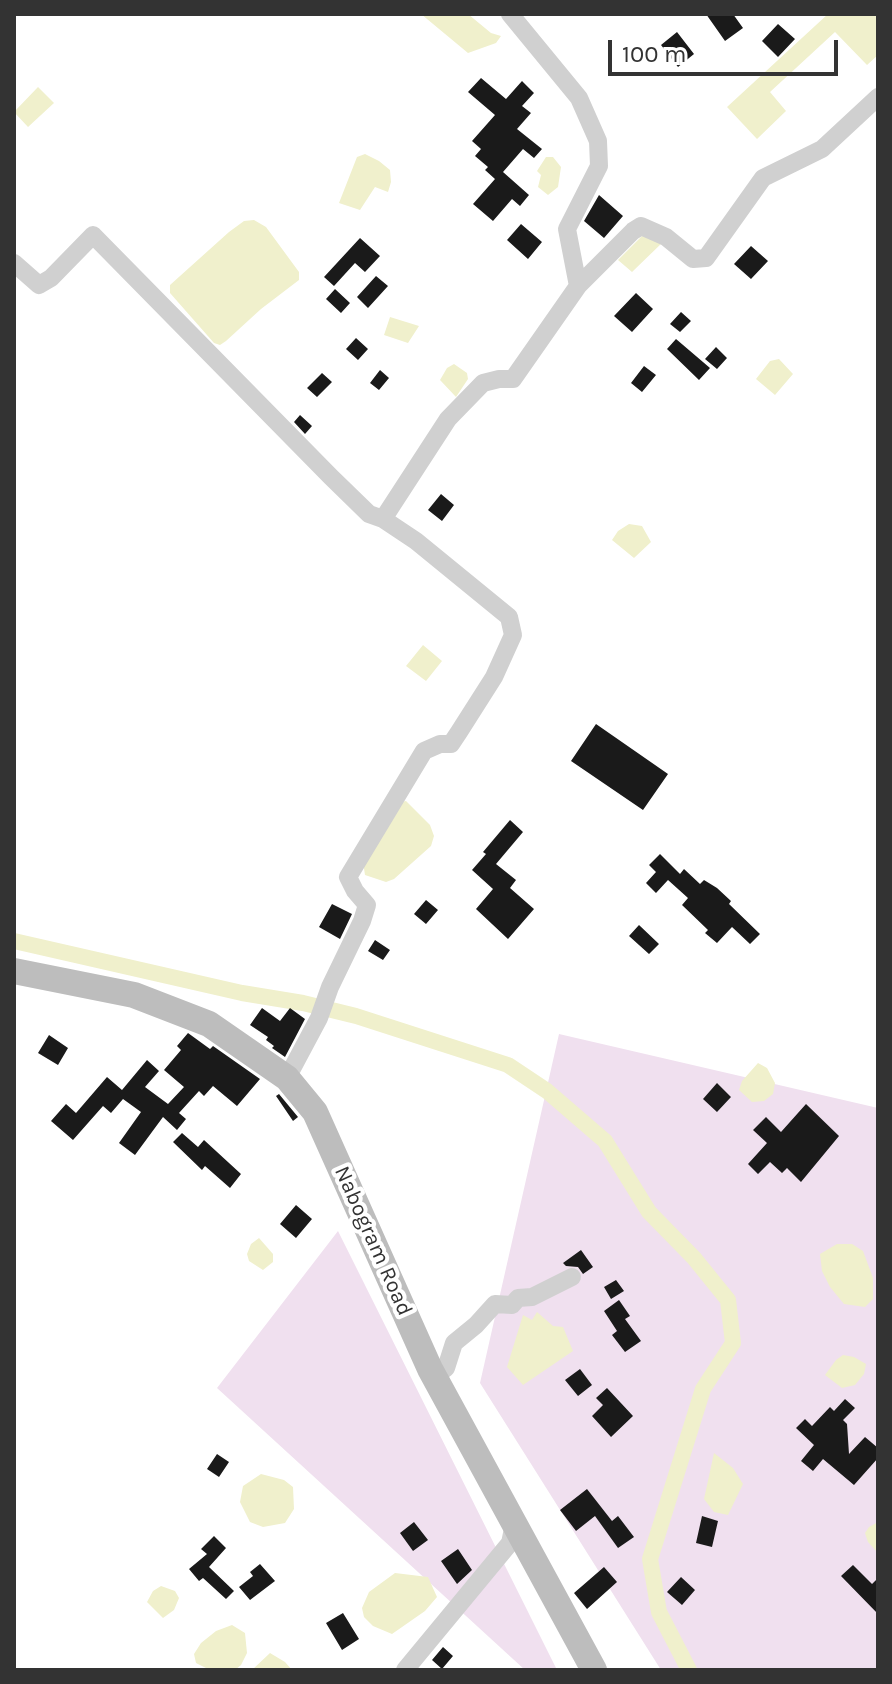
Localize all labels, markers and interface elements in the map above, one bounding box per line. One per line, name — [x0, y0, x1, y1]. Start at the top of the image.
scale bar — [612, 24, 842, 74]
text: 100 m — [622, 40, 687, 68]
street label: Nabogram Road — [328, 1162, 418, 1320]

